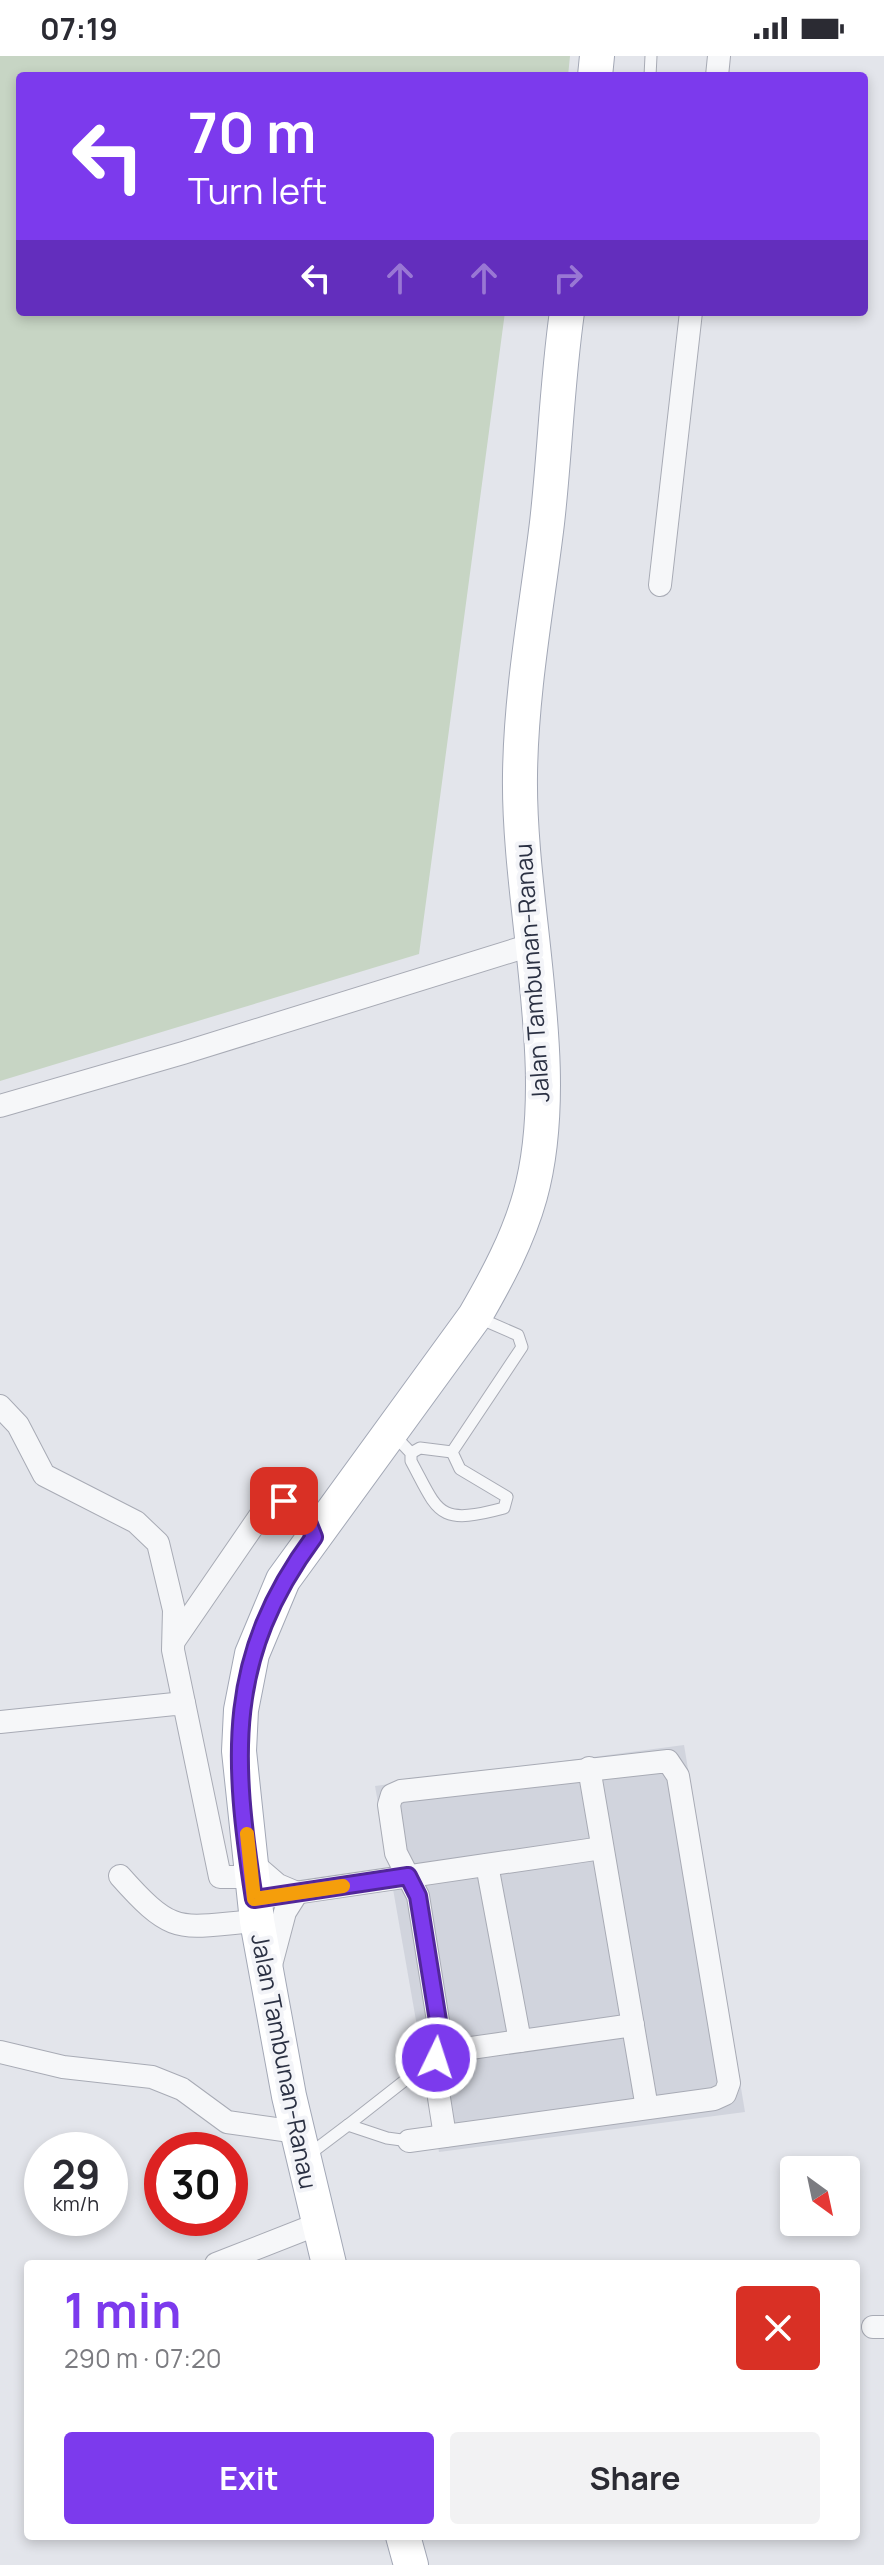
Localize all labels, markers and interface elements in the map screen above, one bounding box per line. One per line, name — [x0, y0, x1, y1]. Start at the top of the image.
text: 07:19 — [40, 8, 118, 49]
text: 70 m — [188, 93, 316, 170]
icon: left — [56, 104, 160, 208]
text: Turn left — [188, 166, 327, 215]
icon: left — [294, 256, 338, 300]
icon: ahead — [378, 256, 422, 300]
icon: ahead — [462, 256, 506, 300]
icon: right — [546, 256, 590, 300]
street label: Jalan Tambunan-Ranau — [505, 842, 557, 1104]
pin — [250, 1467, 318, 1535]
icon: arrive — [262, 1479, 306, 1523]
street label: Jalan Tambunan-Ranau — [244, 1931, 326, 2191]
position arrow — [394, 2016, 478, 2100]
speed limit sign: 30 — [144, 2132, 248, 2236]
text: 29 — [52, 2146, 100, 2201]
north arrow — [780, 2156, 860, 2236]
map controls — [780, 2156, 860, 2236]
text: km/h — [53, 2190, 99, 2217]
text: 1 min — [64, 2277, 181, 2342]
button: close — [736, 2286, 820, 2370]
text: 290 m · 07:20 — [64, 2340, 222, 2376]
button: Exit — [64, 2432, 434, 2524]
button: Share — [450, 2432, 820, 2524]

